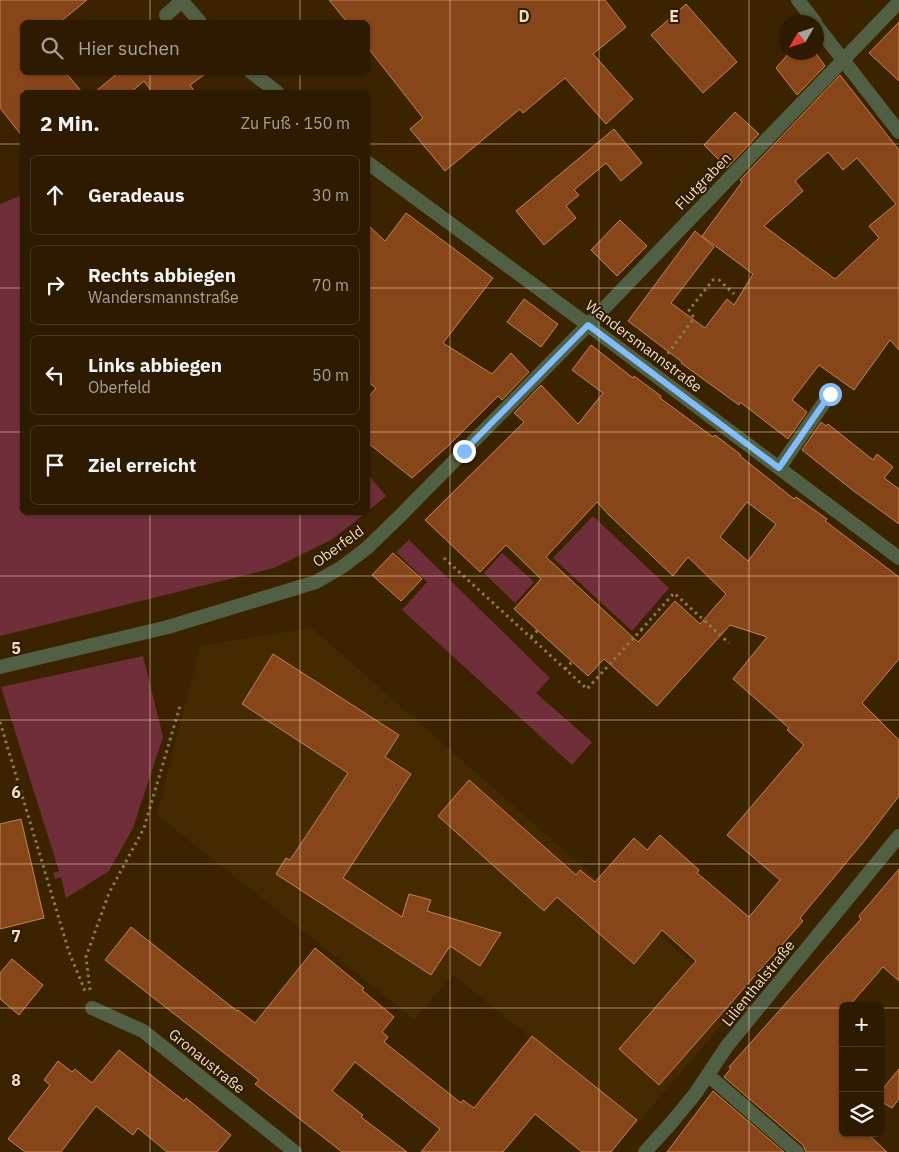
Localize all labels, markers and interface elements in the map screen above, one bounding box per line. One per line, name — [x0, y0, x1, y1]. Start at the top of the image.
text: D — [518, 6, 530, 26]
text: E — [669, 6, 679, 26]
north arrow — [779, 15, 824, 60]
search box — [20, 20, 370, 75]
icon: search — [38, 34, 66, 62]
text: Hier suchen — [78, 36, 180, 60]
text: 2 Min. — [40, 109, 100, 137]
text: Zu Fuß · 150 m — [241, 113, 350, 133]
street label: Flutgraben — [671, 148, 735, 214]
icon: ahead — [41, 181, 69, 209]
text: Geradeaus — [88, 183, 185, 207]
text: 30 m — [312, 185, 349, 205]
text: Rechts abbiegen — [88, 263, 236, 287]
icon: right — [41, 271, 69, 299]
text: 70 m — [312, 275, 349, 295]
text: Wandersmannstraße — [88, 287, 239, 307]
street label: Wandersmannstraße — [582, 296, 706, 396]
text: Links abbiegen — [88, 353, 222, 377]
icon: left — [41, 361, 69, 389]
text: 50 m — [312, 365, 349, 385]
text: Oberfeld — [88, 377, 151, 397]
route start — [819, 383, 842, 406]
route end — [453, 440, 476, 463]
icon: arrive — [41, 451, 69, 479]
text: Ziel erreicht — [88, 453, 196, 477]
street label: Oberfeld — [309, 521, 367, 571]
text: 5 — [11, 638, 21, 658]
text: 6 — [11, 782, 21, 802]
text: 7 — [11, 926, 21, 946]
street label: Lilienthalstraße — [717, 936, 799, 1030]
map controls — [839, 1002, 884, 1137]
button: + — [839, 1002, 884, 1047]
street label: Gronaustraße — [165, 1024, 249, 1098]
button: − — [839, 1047, 884, 1092]
text: 8 — [11, 1070, 21, 1090]
button: layers — [839, 1092, 884, 1137]

